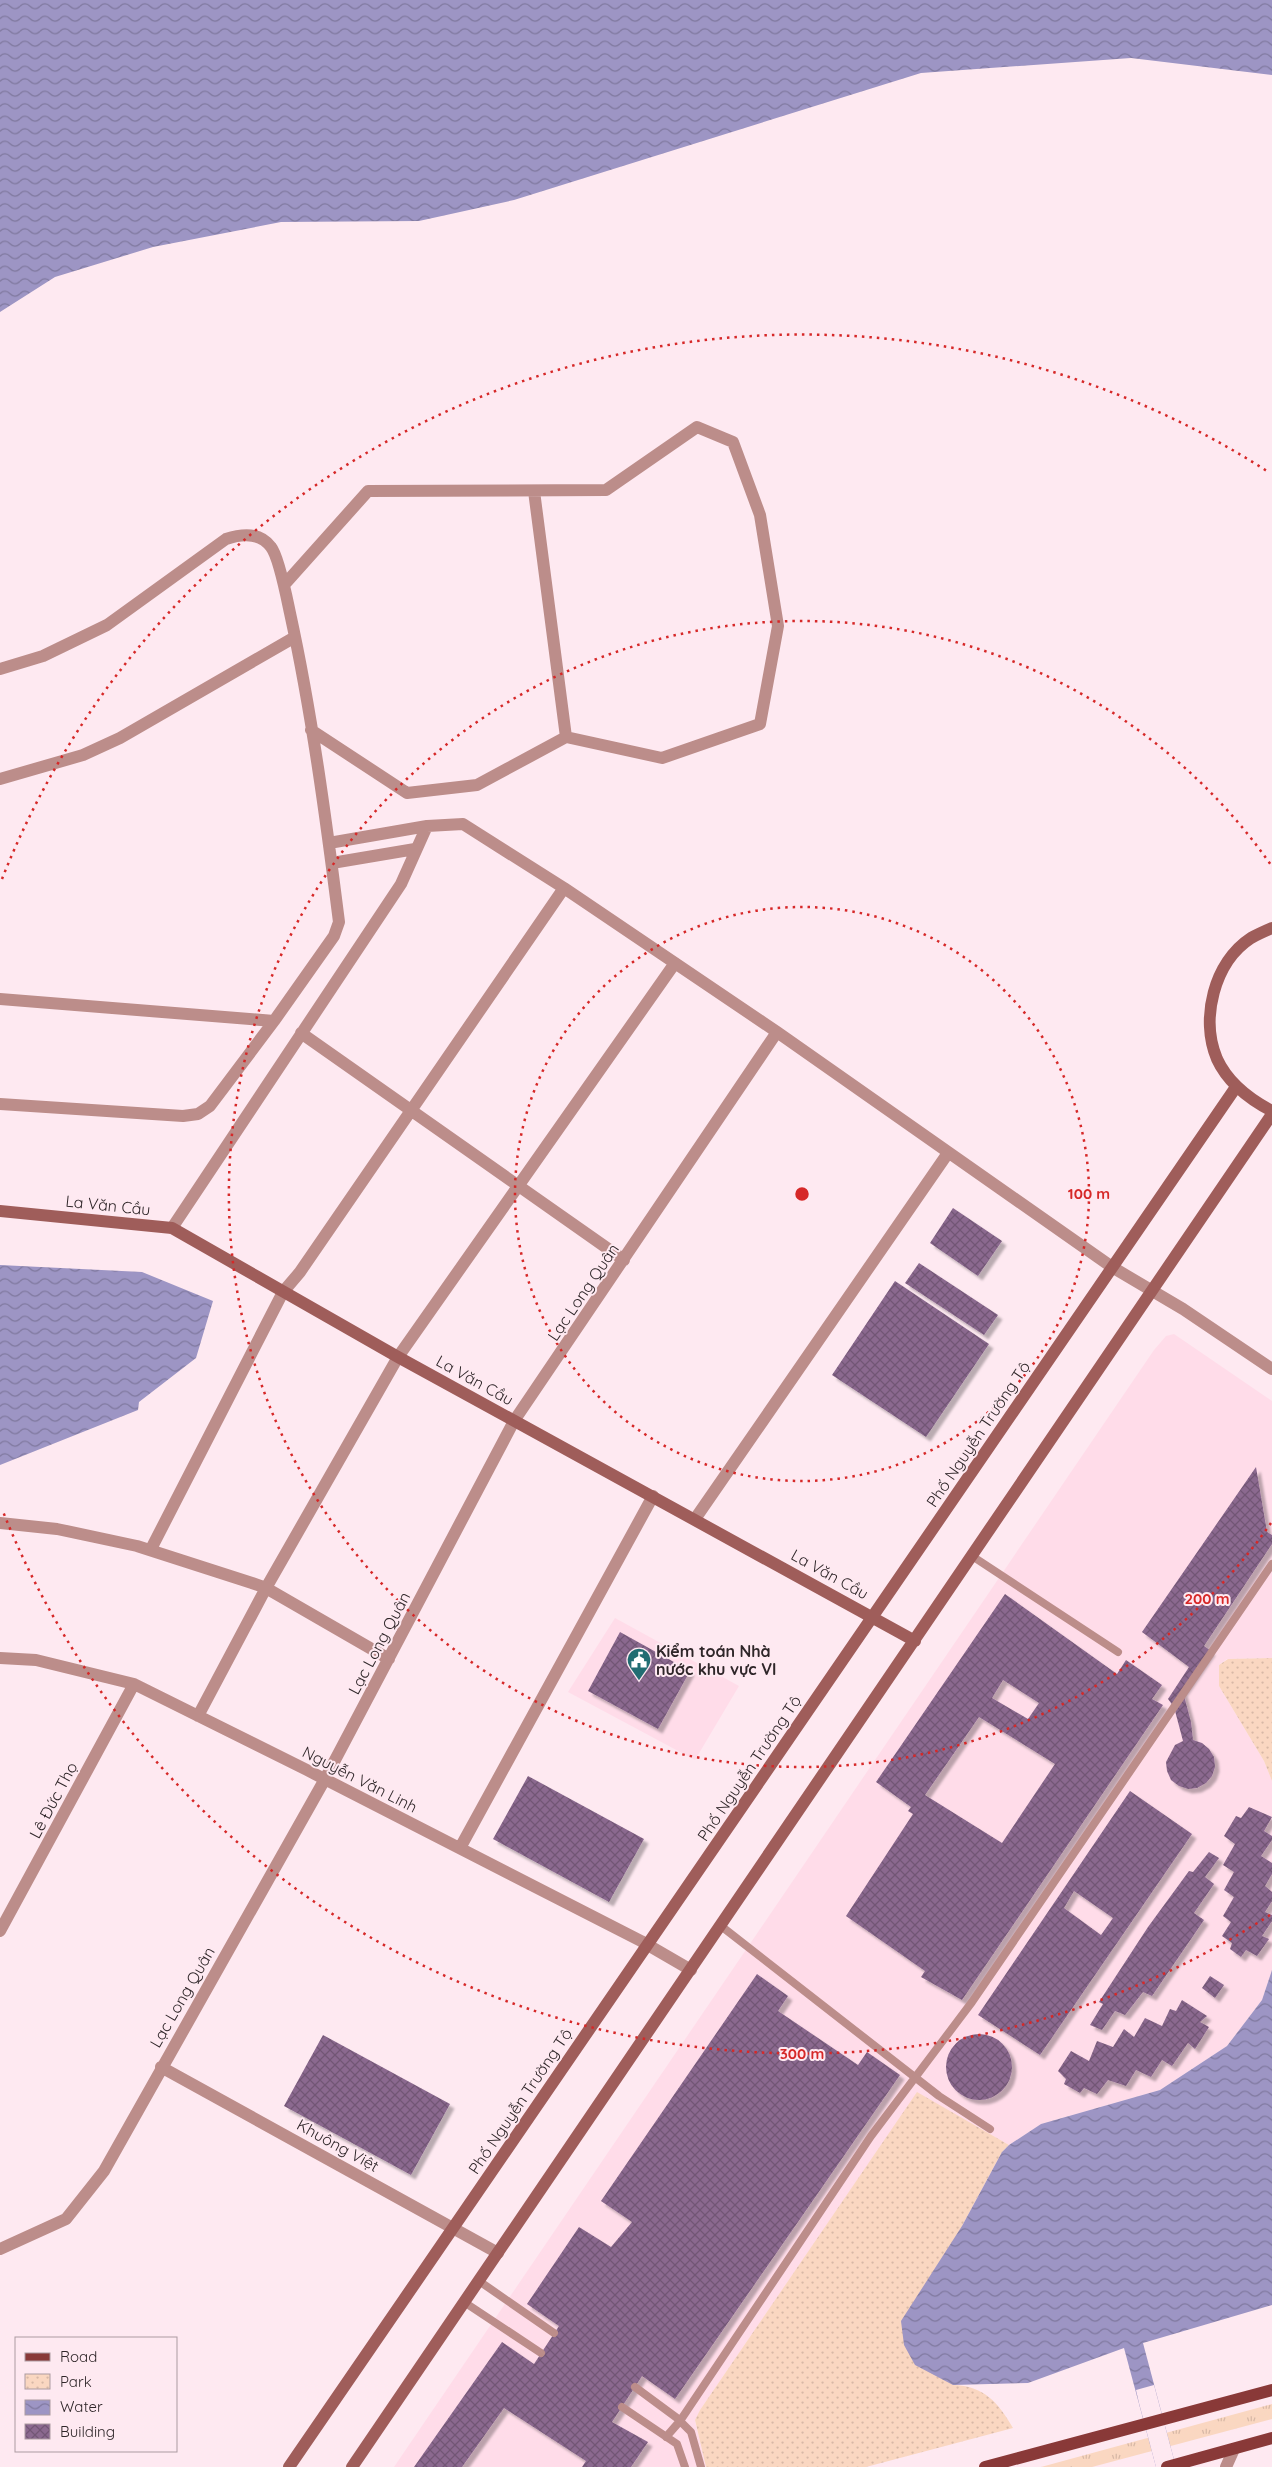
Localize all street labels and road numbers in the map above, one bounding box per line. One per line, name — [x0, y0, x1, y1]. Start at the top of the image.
street label: La Văn Cầu — [64, 1191, 152, 1219]
street label: Lạc Long Quân — [543, 1240, 623, 1344]
street label: La Văn Cầu — [433, 1351, 517, 1409]
street label: Phố Nguyễn Trường Tộ — [922, 1357, 1034, 1511]
street label: La Văn Cầu — [788, 1545, 872, 1603]
street label: Lạc Long Quân — [344, 1588, 414, 1698]
street label: Phố Nguyễn Trường Tộ — [693, 1691, 805, 1845]
street label: Nguyễn Văn Linh — [299, 1741, 421, 1817]
street label: Lê Đức Thọ — [25, 1758, 81, 1842]
street label: Lạc Long Quân — [145, 1943, 219, 2051]
street label: Phố Nguyễn Trường Tộ — [464, 2024, 576, 2178]
street label: Khuông Việt — [293, 2114, 383, 2176]

